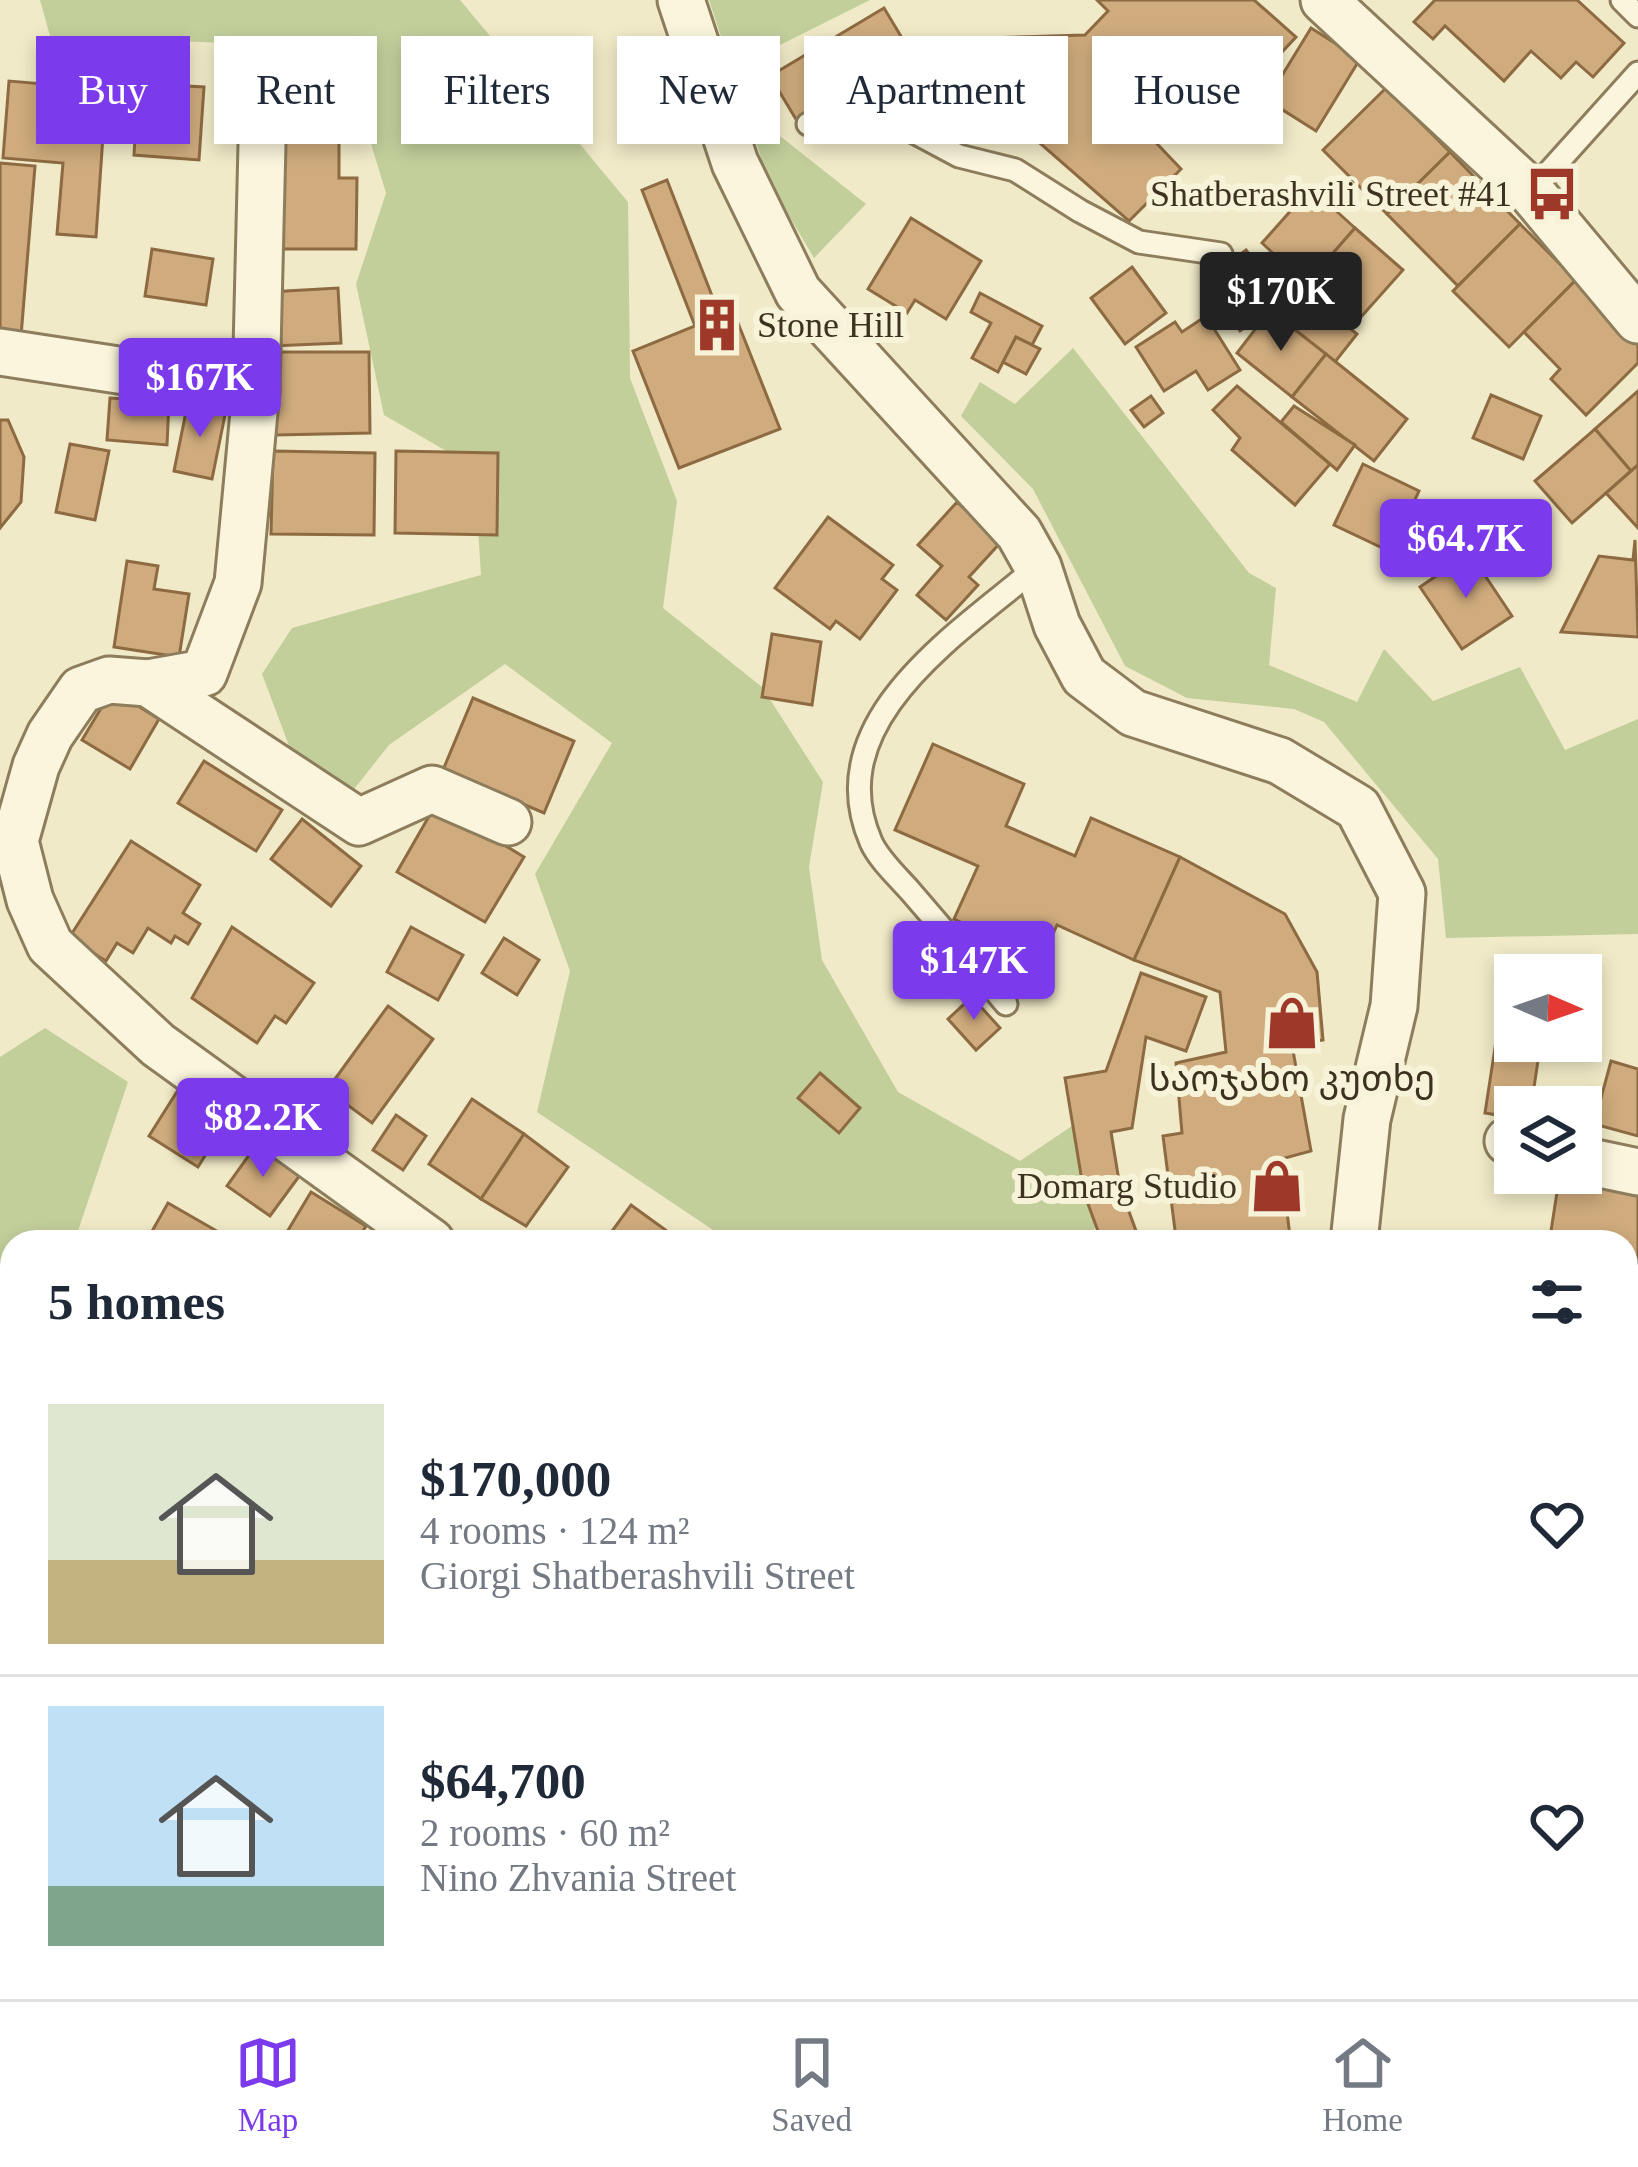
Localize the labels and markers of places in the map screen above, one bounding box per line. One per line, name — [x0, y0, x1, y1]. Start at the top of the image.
bus stop icon: Shatberashvili Street #41 — [1523, 165, 1581, 223]
place label: Shatberashvili Street #41 — [1150, 174, 1512, 214]
pin: $170K — [1197, 252, 1365, 354]
building icon: Stone Hill — [688, 296, 746, 354]
place label: Stone Hill — [757, 305, 904, 345]
pin: $167K — [116, 338, 284, 440]
pin: $64.7K — [1368, 499, 1564, 601]
pin: $147K — [890, 921, 1058, 1023]
shop icon: საოჯახო კუთხე — [1263, 994, 1321, 1052]
place label: საოჯახო კუთხე — [1149, 1059, 1435, 1100]
pin: $82.2K — [165, 1078, 361, 1180]
shop icon: Domarg Studio — [1248, 1157, 1306, 1215]
place label: Domarg Studio — [1017, 1166, 1237, 1206]

